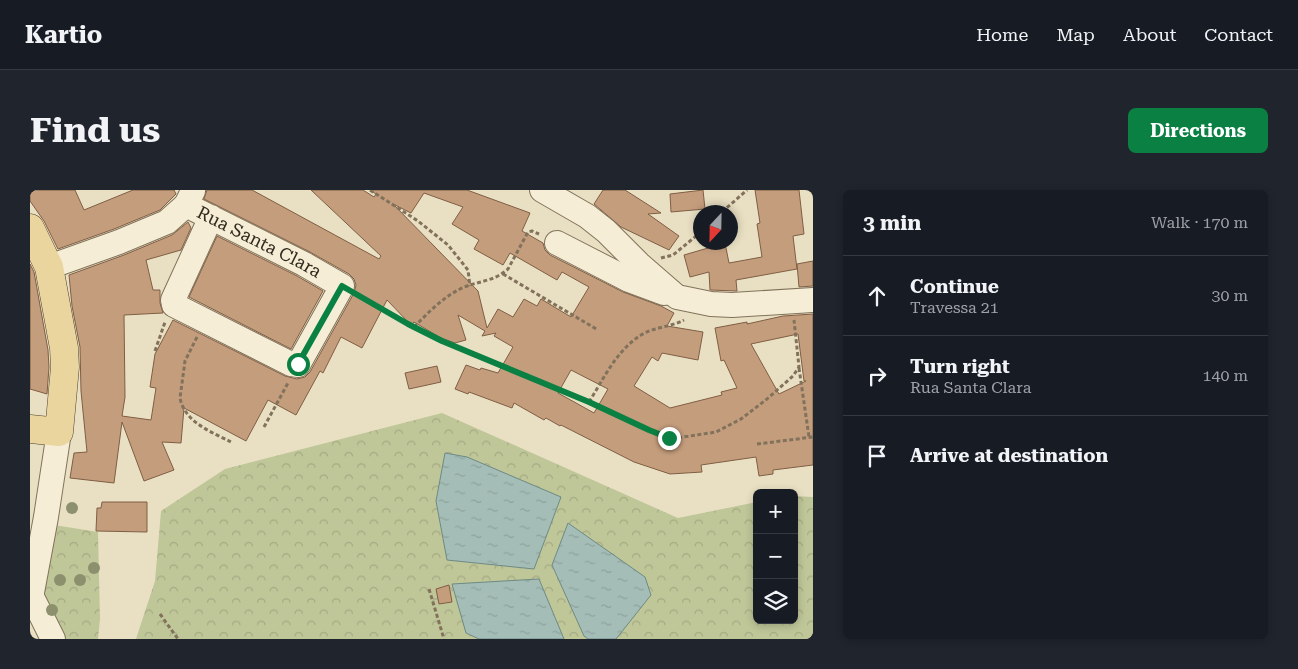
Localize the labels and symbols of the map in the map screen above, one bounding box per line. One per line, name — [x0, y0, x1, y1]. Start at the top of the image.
street label: Rua Santa Clara — [194, 201, 326, 282]
north arrow — [693, 205, 738, 250]
route start — [287, 353, 310, 376]
route end — [658, 427, 681, 450]

